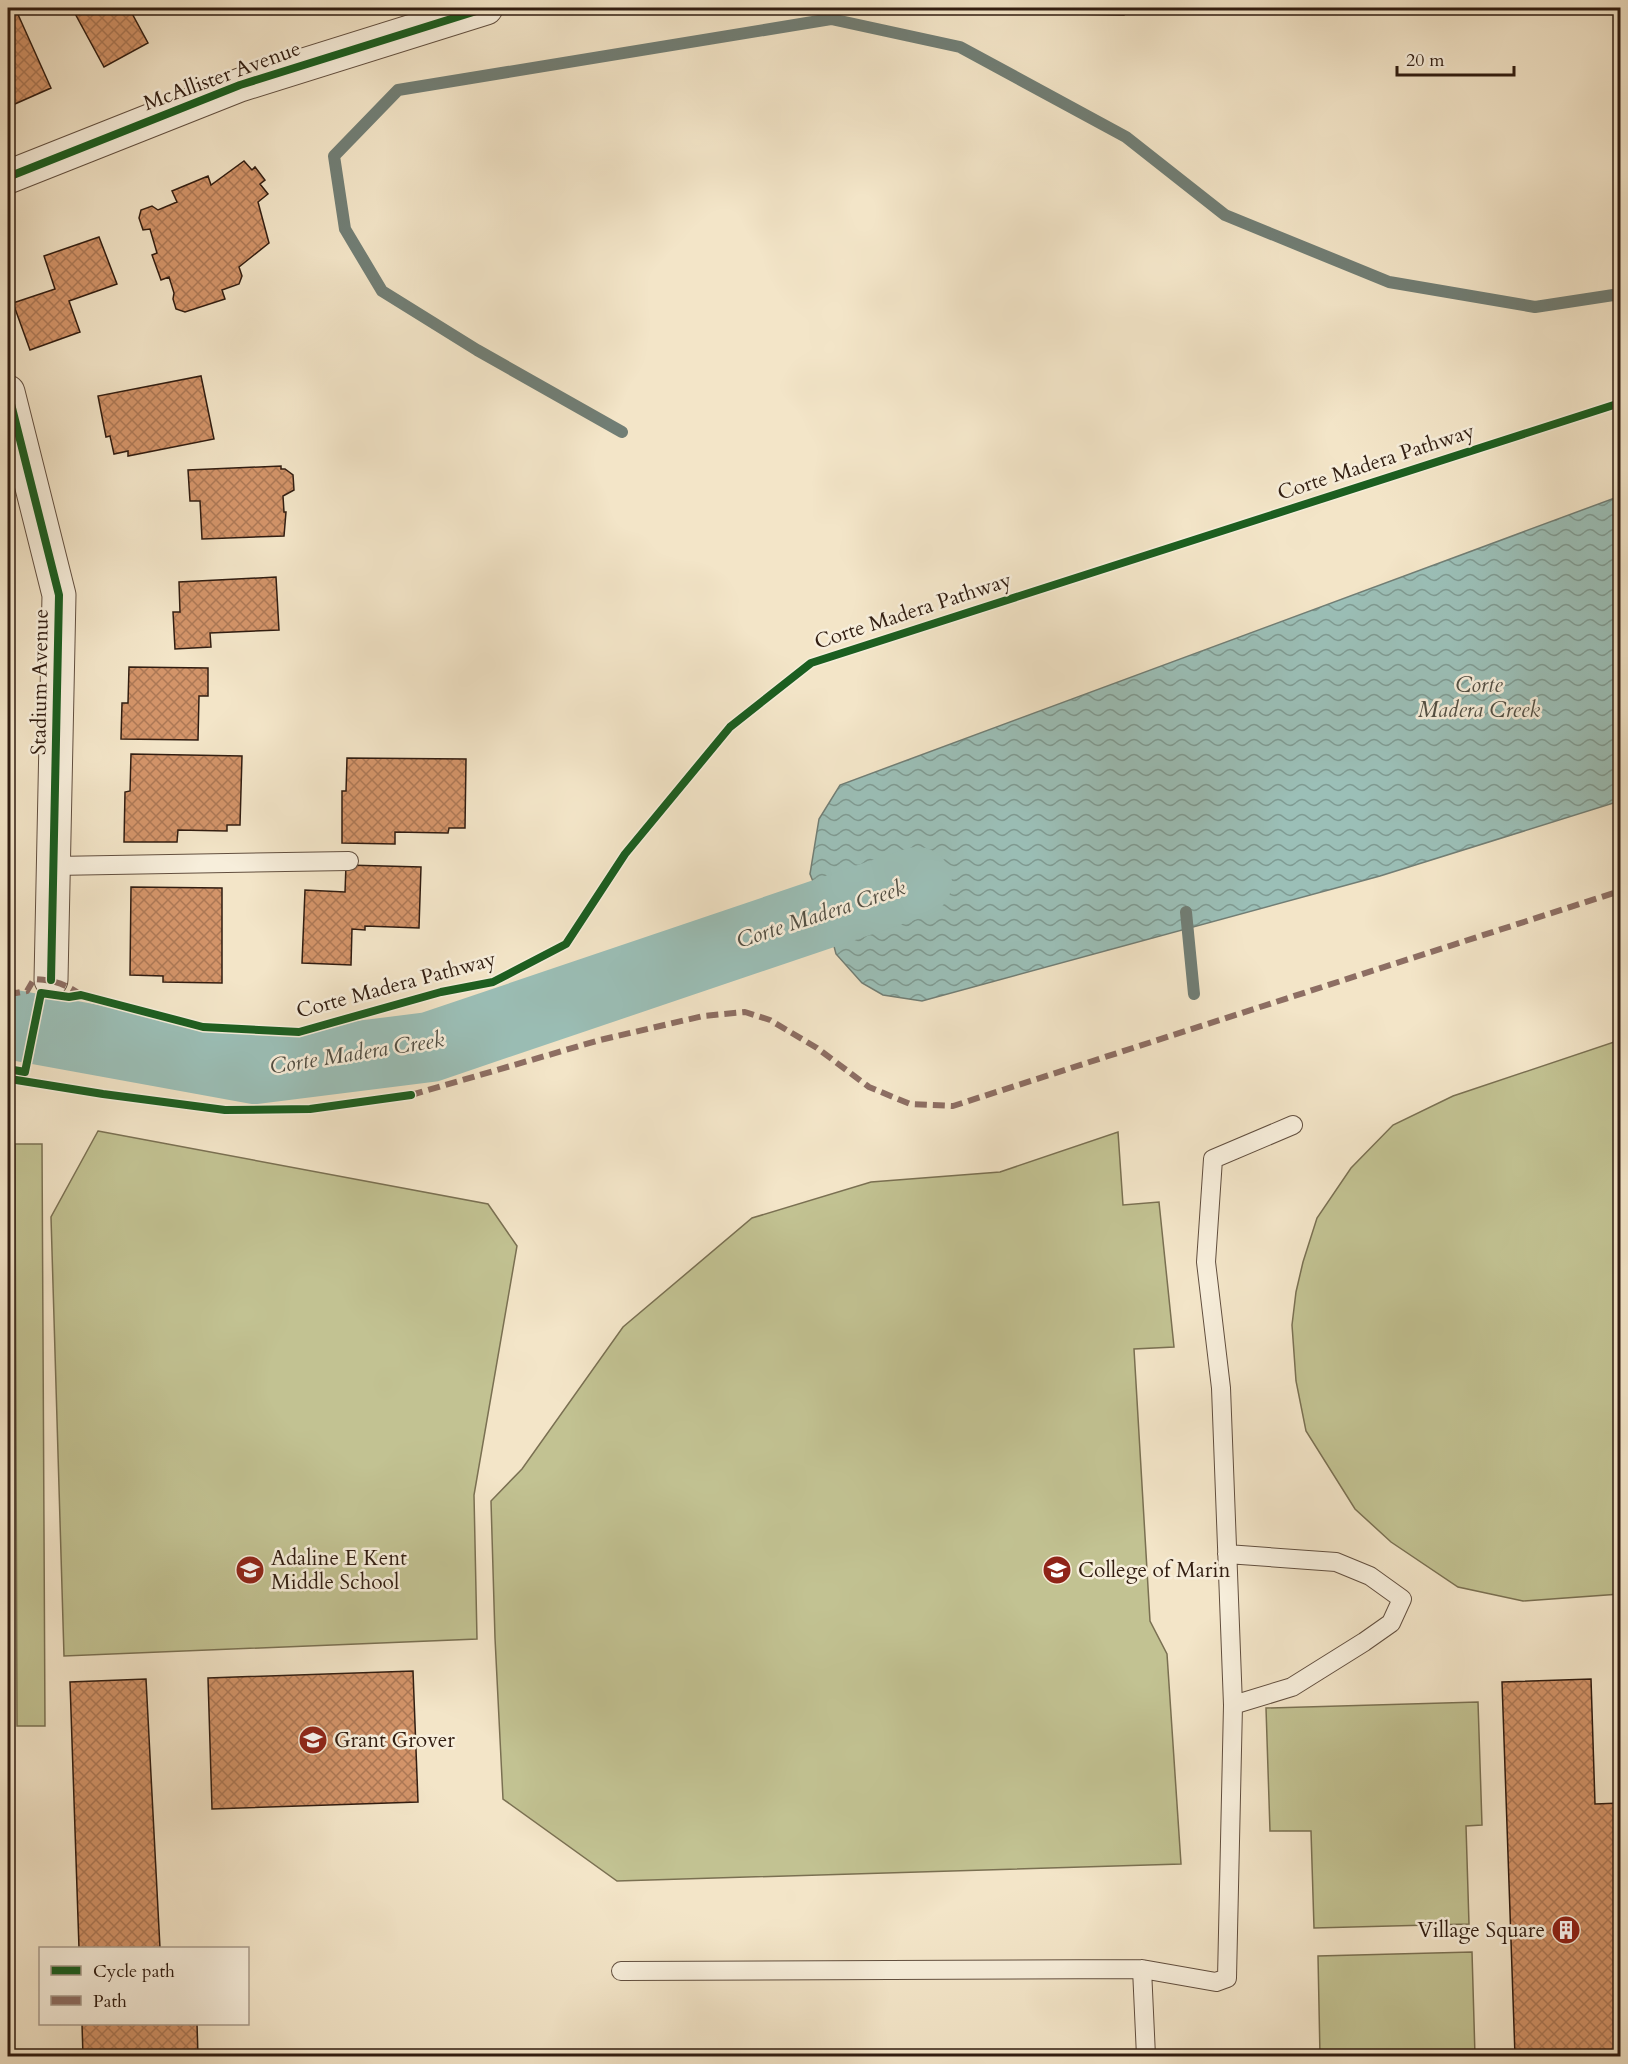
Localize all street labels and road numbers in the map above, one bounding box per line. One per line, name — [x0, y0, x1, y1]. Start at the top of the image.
street label: McAllister Avenue — [139, 34, 305, 118]
street label: Corte Madera Pathway — [1274, 416, 1478, 508]
street label: Corte Madera Pathway — [811, 565, 1015, 657]
street label: Stadium Avenue — [24, 609, 56, 755]
street label: Corte Madera Pathway — [293, 944, 499, 1026]

